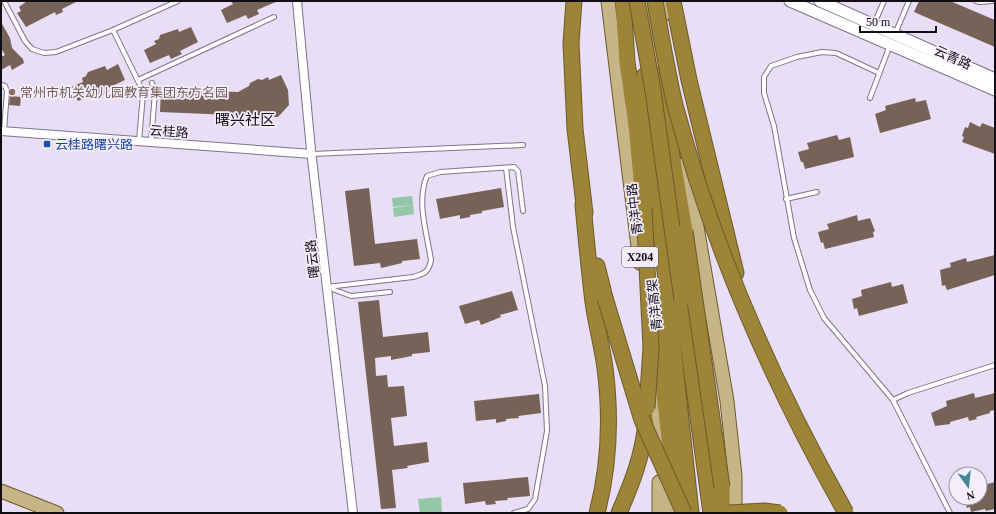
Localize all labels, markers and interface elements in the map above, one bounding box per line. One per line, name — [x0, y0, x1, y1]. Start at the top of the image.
scale bar — [860, 8, 936, 34]
text: 50 m — [866, 15, 891, 29]
street label: 云青路 — [932, 43, 974, 72]
place label: 常州市机关幼儿园教育集团东方名园 — [20, 85, 228, 100]
marker: 常州市机关幼儿园教育集团东方名园 — [7, 87, 17, 97]
district label: 曙兴社区 — [215, 112, 275, 128]
street label: 云桂路 — [149, 123, 189, 140]
place label: 云桂路曙兴路 — [55, 137, 133, 152]
marker: 云桂路曙兴路 — [42, 139, 52, 149]
street label: 青洋中路 — [624, 182, 645, 236]
street label: 曙云路 — [303, 239, 322, 279]
road number: X204 — [622, 247, 658, 267]
street label: 青洋高架 — [644, 278, 665, 332]
north arrow — [948, 466, 988, 506]
text: N — [965, 489, 976, 502]

